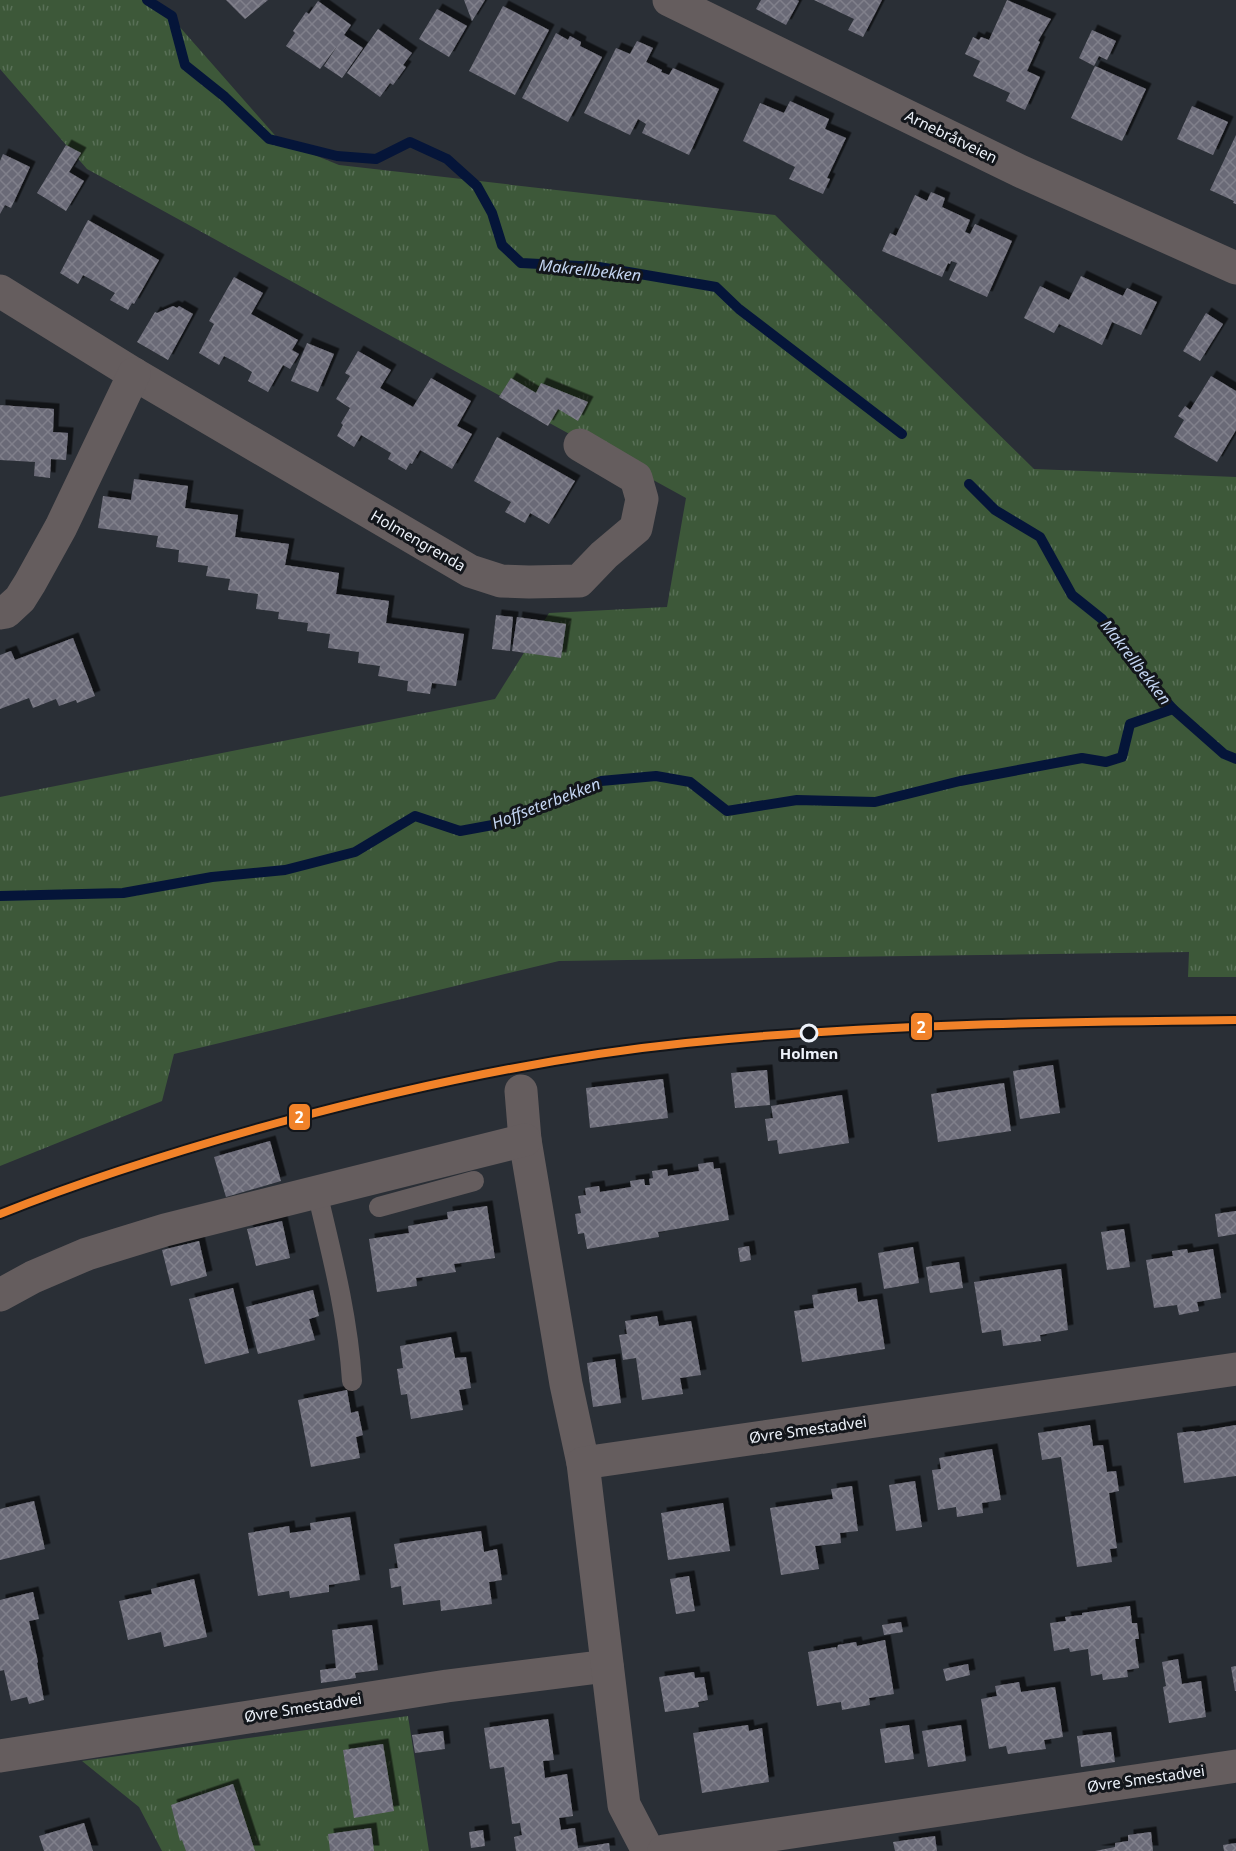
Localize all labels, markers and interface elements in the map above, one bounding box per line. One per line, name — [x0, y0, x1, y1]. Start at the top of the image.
street label: Arnebråtveien — [902, 105, 1001, 167]
water label: Makrellbekken — [538, 254, 642, 286]
street label: Holmengrenda — [367, 505, 470, 575]
water label: Makrellbekken — [1096, 615, 1176, 709]
water label: Hoffseterbekken — [489, 772, 603, 834]
line badge: 2 — [910, 1012, 933, 1041]
text: 2 — [916, 1016, 926, 1038]
marker: Holmen — [800, 1024, 818, 1042]
place label: Holmen — [780, 1043, 838, 1063]
line badge: 2 — [288, 1103, 311, 1131]
text: 2 — [294, 1106, 304, 1128]
street label: Øvre Smestadvei — [748, 1411, 868, 1447]
street label: Øvre Smestadvei — [243, 1688, 363, 1726]
street label: Øvre Smestadvei — [1086, 1760, 1206, 1796]

